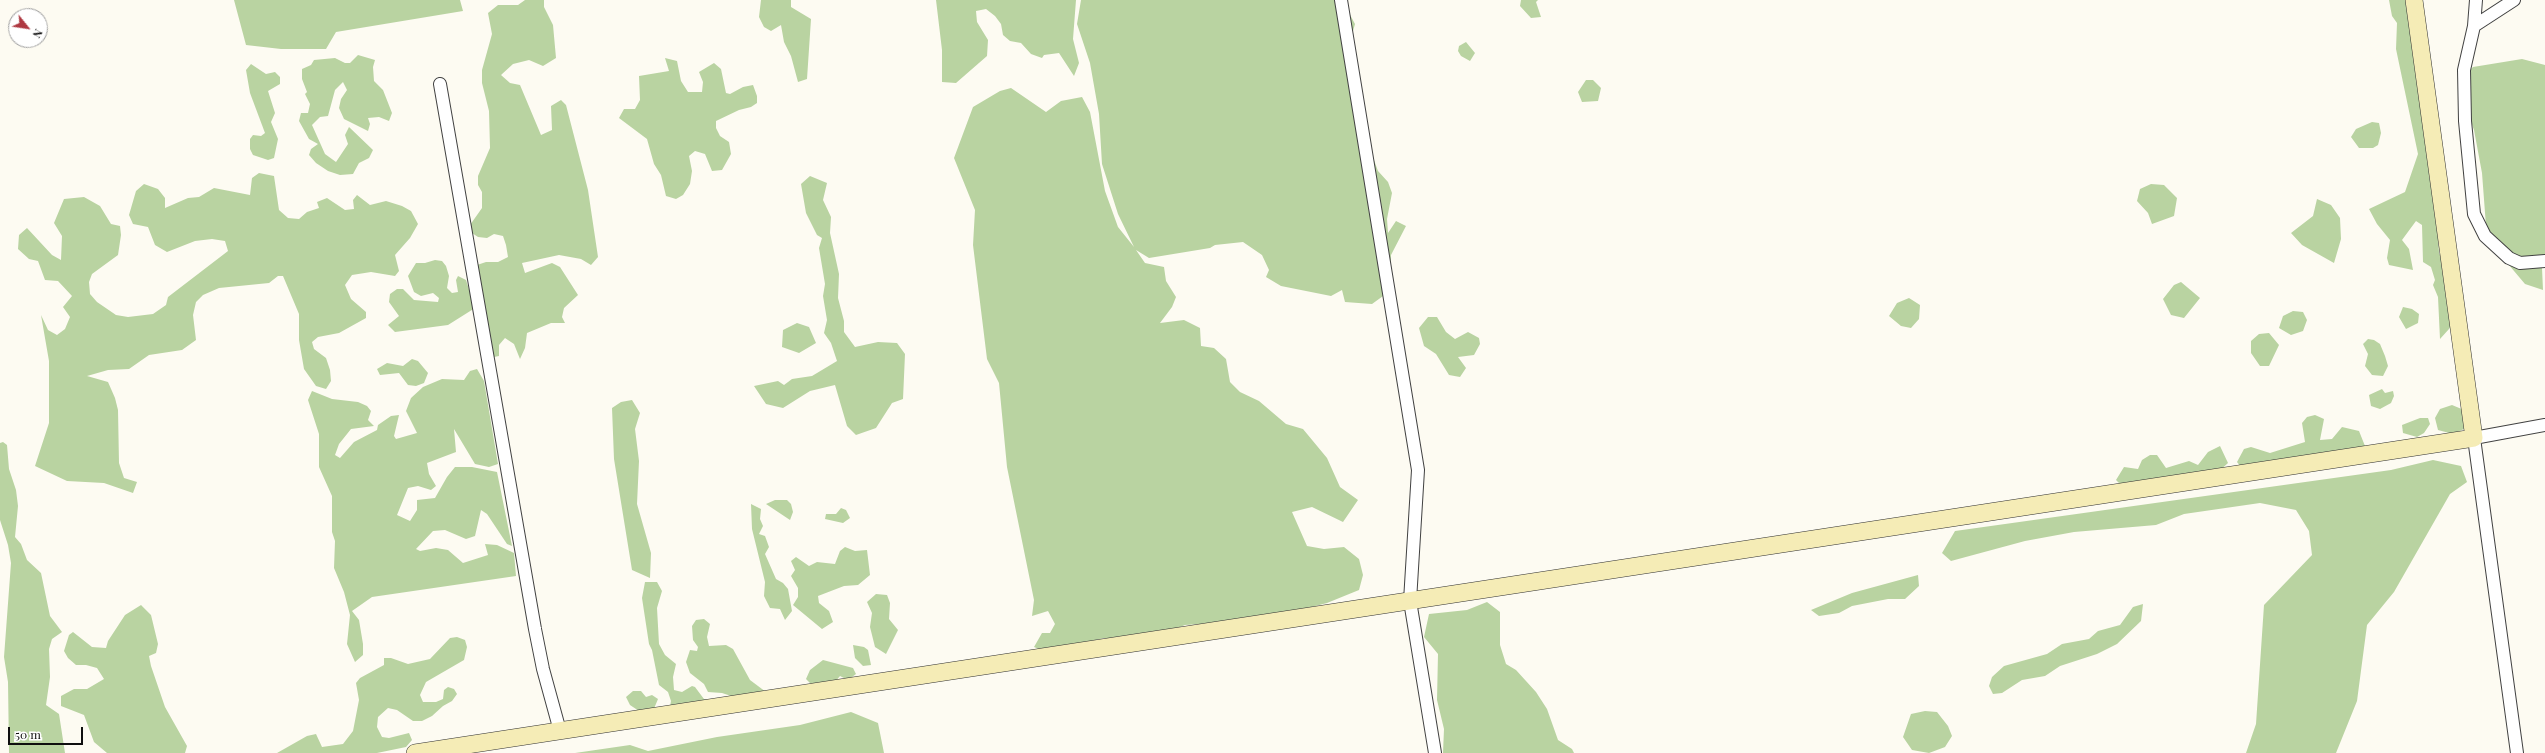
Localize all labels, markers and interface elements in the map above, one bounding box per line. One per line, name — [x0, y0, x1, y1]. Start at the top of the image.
north arrow — [8, 8, 48, 48]
text: N — [29, 27, 46, 41]
scale bar — [10, 719, 85, 745]
text: 50 m — [15, 726, 41, 742]

